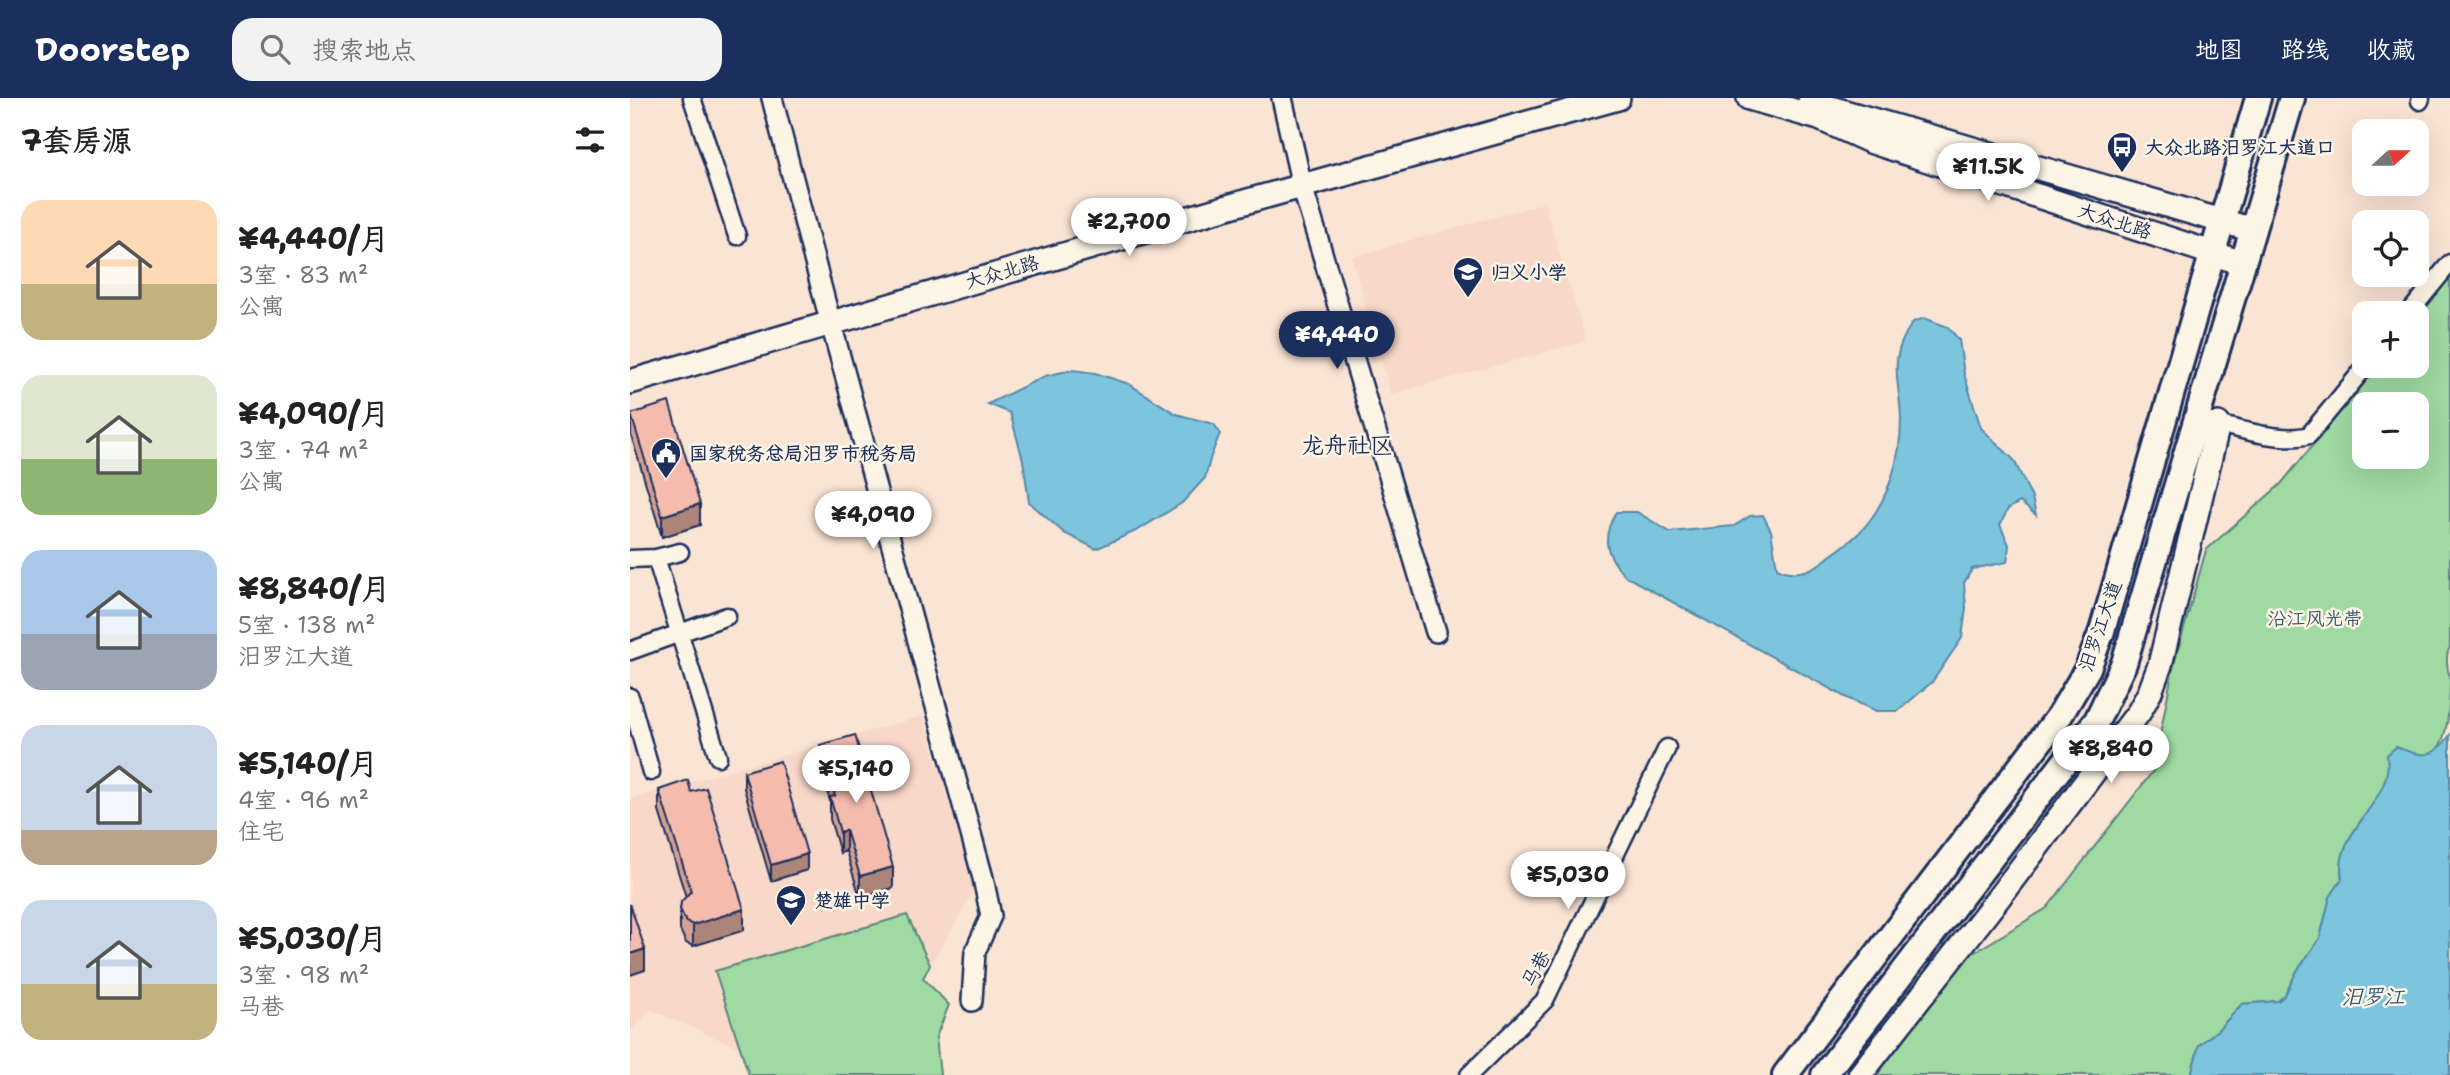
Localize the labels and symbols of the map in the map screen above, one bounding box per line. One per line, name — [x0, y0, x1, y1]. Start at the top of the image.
north arrow — [2352, 119, 2429, 196]
bus stop icon: 大众北路汨罗江大道口 — [2105, 130, 2139, 174]
place label: 大众北路汨罗江大道口 — [2145, 135, 2335, 160]
pin: ¥11.5K — [1931, 144, 2045, 203]
street label: 大众北路 — [2075, 197, 2155, 245]
pin: ¥2,700 — [1072, 198, 1186, 258]
street label: 大众北路 — [962, 250, 1042, 294]
school or university icon: 归义小学 — [1451, 255, 1485, 299]
place label: 归义小学 — [1491, 260, 1567, 285]
pin: ¥4,440 — [1280, 312, 1394, 371]
district label: 龙舟社区 — [1301, 430, 1393, 460]
public building icon: 国家税务总局汨罗市税务局 — [649, 436, 683, 480]
place label: 国家税务总局汨罗市税务局 — [689, 441, 917, 466]
pin: ¥4,090 — [816, 491, 930, 551]
street label: 汨罗江大道 — [2073, 577, 2127, 675]
park label: 沿江风光带 — [2267, 606, 2363, 631]
pin: ¥8,840 — [2054, 726, 2168, 785]
pin: ¥5,140 — [799, 746, 913, 805]
pin: ¥5,030 — [1511, 852, 1625, 911]
school or university icon: 楚雄中学 — [774, 883, 808, 927]
place label: 楚雄中学 — [814, 888, 890, 913]
street label: 马巷 — [1516, 946, 1556, 992]
water label: 汨罗江 — [2342, 983, 2405, 1011]

